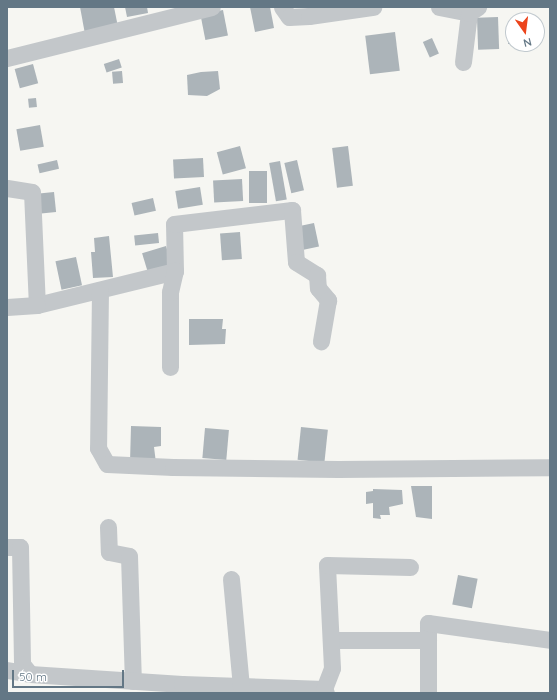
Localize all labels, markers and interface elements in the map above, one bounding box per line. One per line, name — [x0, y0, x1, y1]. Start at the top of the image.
north arrow — [505, 12, 545, 52]
text: N — [522, 35, 533, 50]
scale bar — [14, 662, 126, 688]
text: 50 m — [19, 669, 47, 684]

